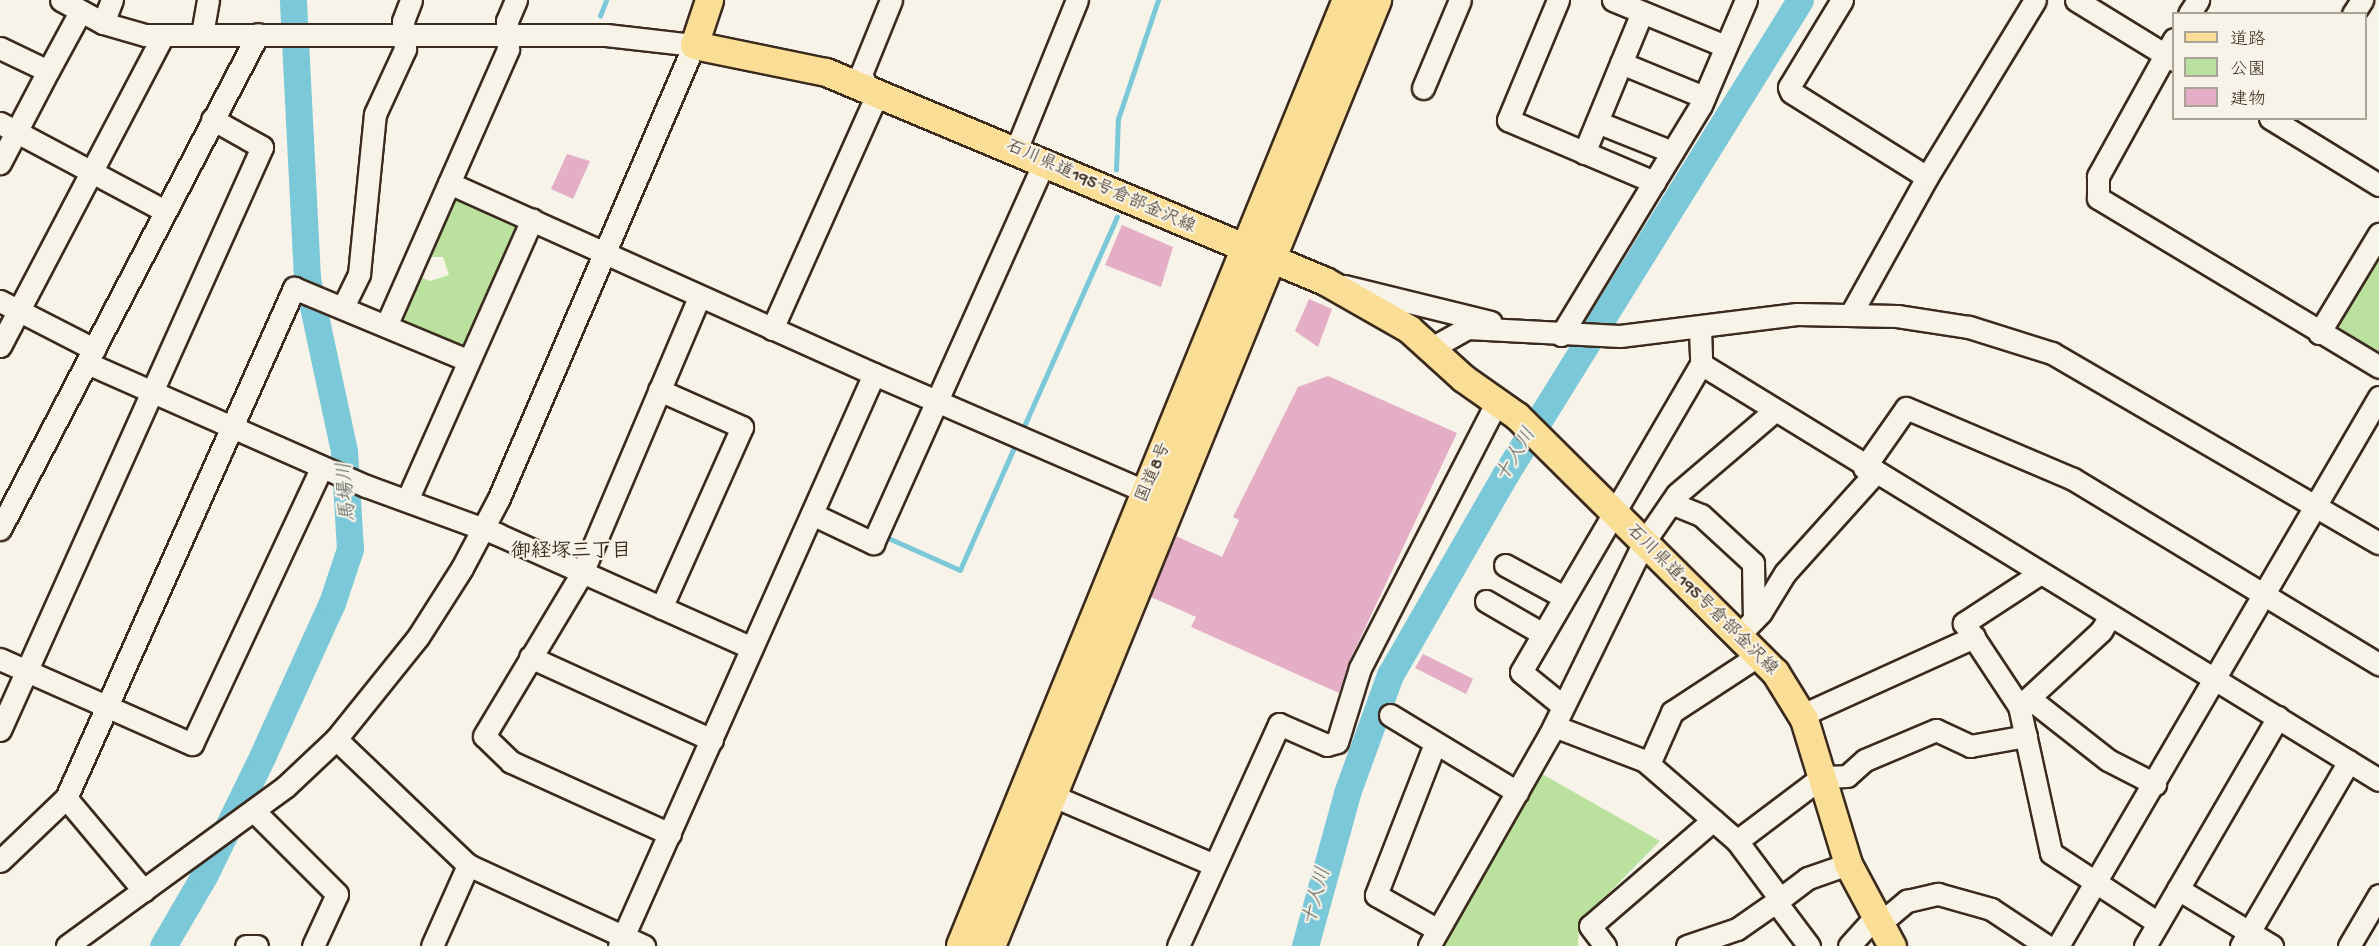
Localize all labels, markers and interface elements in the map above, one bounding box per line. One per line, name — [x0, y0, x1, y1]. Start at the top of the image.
legend — [2172, 12, 2367, 120]
text: 道路 — [2230, 30, 2266, 51]
text: 公園 — [2230, 60, 2266, 81]
text: 建物 — [2230, 90, 2266, 111]
street label: 石川県道195号倉部金沢線 — [1002, 136, 1198, 240]
water label: 十人川 — [1491, 424, 1543, 488]
street label: 国道8号 — [1133, 439, 1177, 507]
water label: 馬場川 — [334, 461, 362, 523]
street label: 石川県道195号倉部金沢線 — [1621, 521, 1781, 681]
district label: 御経塚三丁目 — [511, 540, 631, 564]
water label: 十人川 — [1299, 865, 1337, 929]

